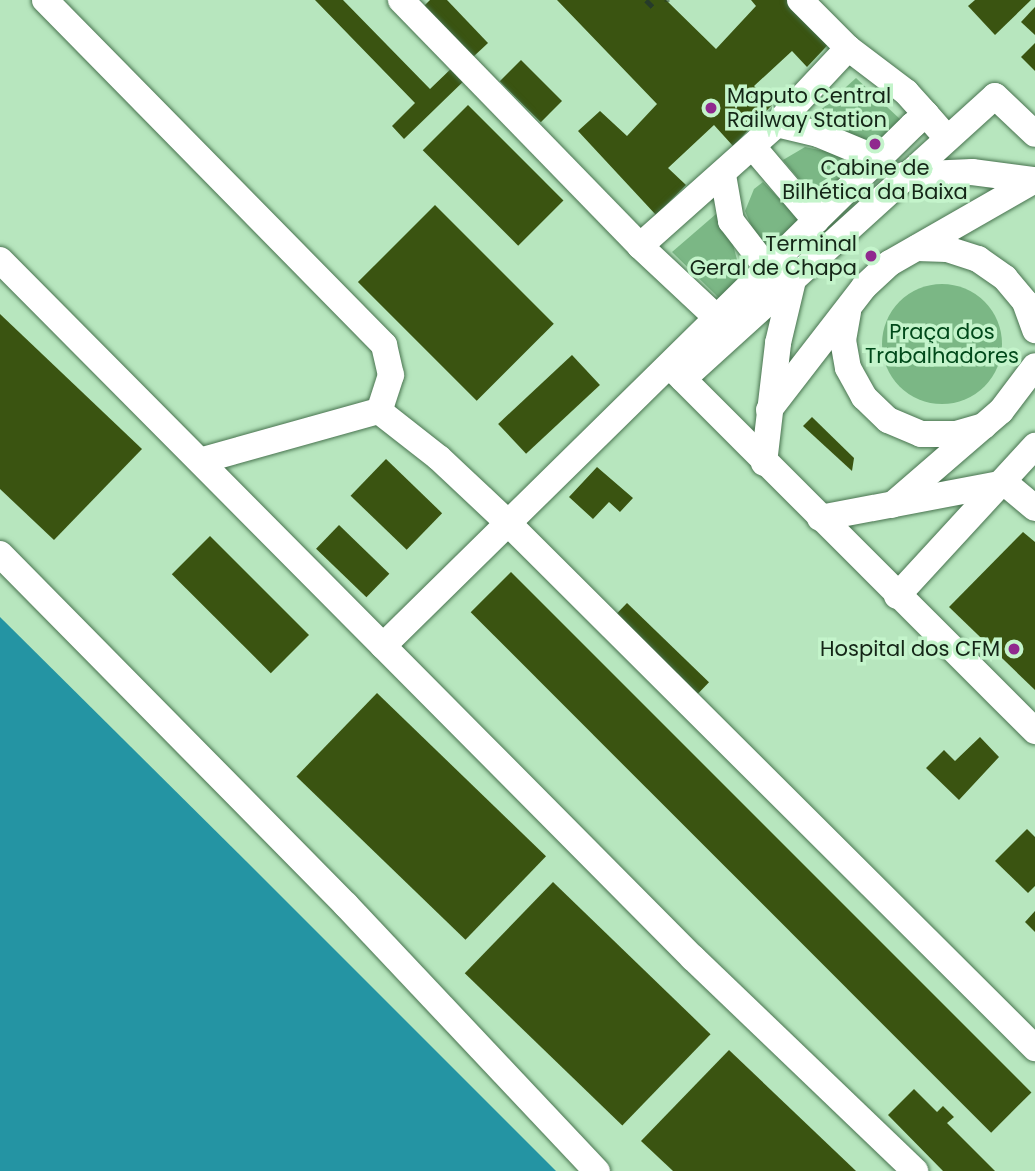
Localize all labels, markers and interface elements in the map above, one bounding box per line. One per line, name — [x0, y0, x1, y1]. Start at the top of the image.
place label: Maputo Central Railway Station — [727, 83, 891, 133]
marker: Maputo Central Railway Station — [701, 98, 721, 118]
marker: Cabine de Bilhética da Baixa — [867, 136, 883, 152]
place label: Cabine de Bilhética da Baixa — [782, 155, 968, 205]
place label: Terminal Geral de Chapa — [690, 231, 857, 281]
marker: Terminal Geral de Chapa — [863, 248, 879, 264]
park label: Praça dos Trabalhadores — [865, 319, 1019, 369]
place label: Hospital dos CFM — [820, 636, 1000, 662]
marker: Hospital dos CFM — [1006, 641, 1022, 657]

